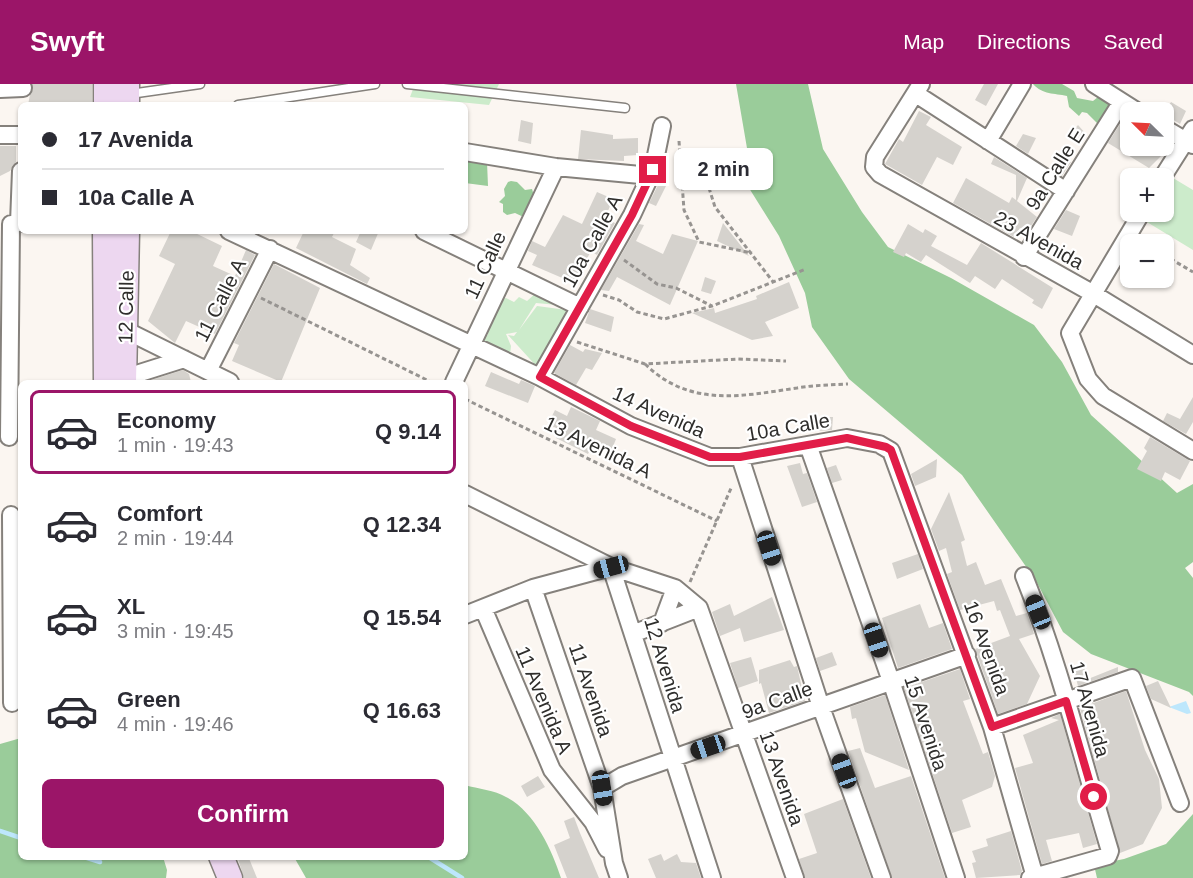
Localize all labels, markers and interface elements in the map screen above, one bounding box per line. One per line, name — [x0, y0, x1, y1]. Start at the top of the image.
text: Swyft — [30, 26, 105, 57]
text: Map — [903, 30, 944, 53]
text: Directions — [977, 30, 1070, 53]
text: Saved — [1103, 30, 1163, 53]
north arrow — [1120, 102, 1174, 156]
map controls — [1120, 102, 1174, 288]
street label: 9a Calle E — [1021, 124, 1089, 214]
text: 17 Avenida — [78, 127, 193, 152]
callout: 2 min — [674, 149, 773, 191]
route end — [639, 156, 666, 183]
text: 2 min — [697, 158, 750, 180]
button: + — [1120, 168, 1174, 222]
text: 10a Calle A — [78, 185, 195, 210]
street label: 10a Calle A — [558, 190, 627, 291]
street label: 23 Avenida — [991, 206, 1088, 274]
street label: 11 Calle — [460, 228, 510, 302]
button: − — [1120, 234, 1174, 288]
street label: 11 Calle A — [190, 254, 250, 345]
street label: 12 Calle — [114, 270, 138, 344]
street label: 14 Avenida — [609, 382, 709, 442]
icon: car — [45, 405, 99, 459]
text: Economy — [117, 408, 216, 433]
street label: 10a Calle — [744, 409, 832, 445]
street label: 13 Avenida A — [541, 412, 656, 483]
text: Q 9.14 — [375, 419, 441, 444]
text: 1 min · 19:43 — [117, 434, 234, 456]
icon: car — [45, 498, 99, 552]
text: Comfort — [117, 501, 203, 526]
text: Q 12.34 — [363, 512, 441, 537]
text: 2 min · 19:44 — [117, 527, 234, 549]
car — [755, 528, 783, 568]
car — [591, 554, 631, 580]
icon: car — [45, 591, 99, 645]
car — [1023, 592, 1053, 632]
text: XL — [117, 594, 145, 619]
street label: 16 Avenida — [960, 598, 1014, 699]
text: Q 15.54 — [363, 605, 441, 630]
street label: 12 Avenida — [640, 615, 690, 716]
text: 3 min · 19:45 — [117, 620, 234, 642]
car — [862, 620, 890, 660]
street label: 11 Avenida — [565, 640, 617, 740]
street label: 11 Avenida A — [511, 643, 577, 758]
street label: 17 Avenida — [1066, 659, 1114, 760]
street label: 15 Avenida — [900, 673, 952, 774]
street label: 9a Calle — [739, 677, 815, 723]
icon: car — [45, 684, 99, 738]
text: Green — [117, 687, 181, 712]
text: Q 16.63 — [363, 698, 441, 723]
text: 4 min · 19:46 — [117, 713, 234, 735]
street label: 13 Avenida — [756, 728, 809, 829]
car — [688, 733, 728, 761]
car — [829, 751, 859, 791]
car — [590, 769, 614, 807]
button: Confirm — [42, 779, 444, 848]
route start — [1080, 783, 1107, 810]

